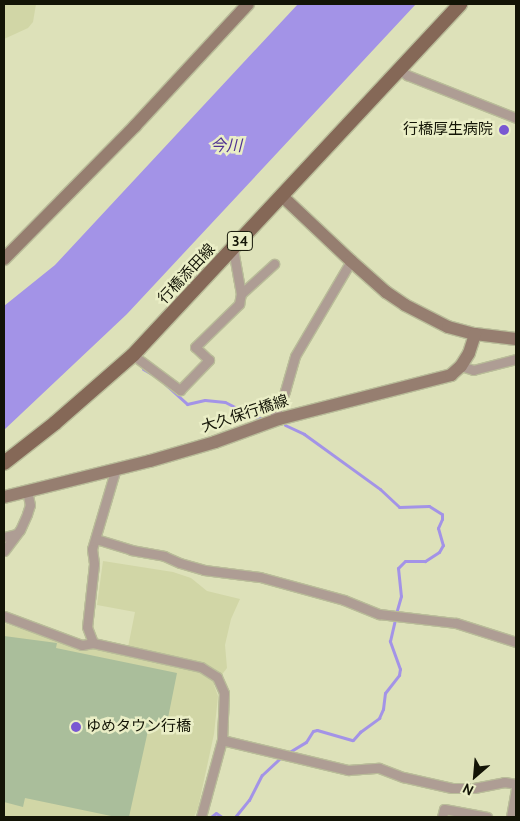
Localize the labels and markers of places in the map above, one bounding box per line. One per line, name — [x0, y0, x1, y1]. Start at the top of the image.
place label: 行橋厚生病院 — [403, 121, 493, 139]
marker: 行橋厚生病院 — [497, 123, 511, 137]
place label: ゆめタウン行橋 — [86, 718, 191, 736]
marker: ゆめタウン行橋 — [70, 721, 82, 733]

